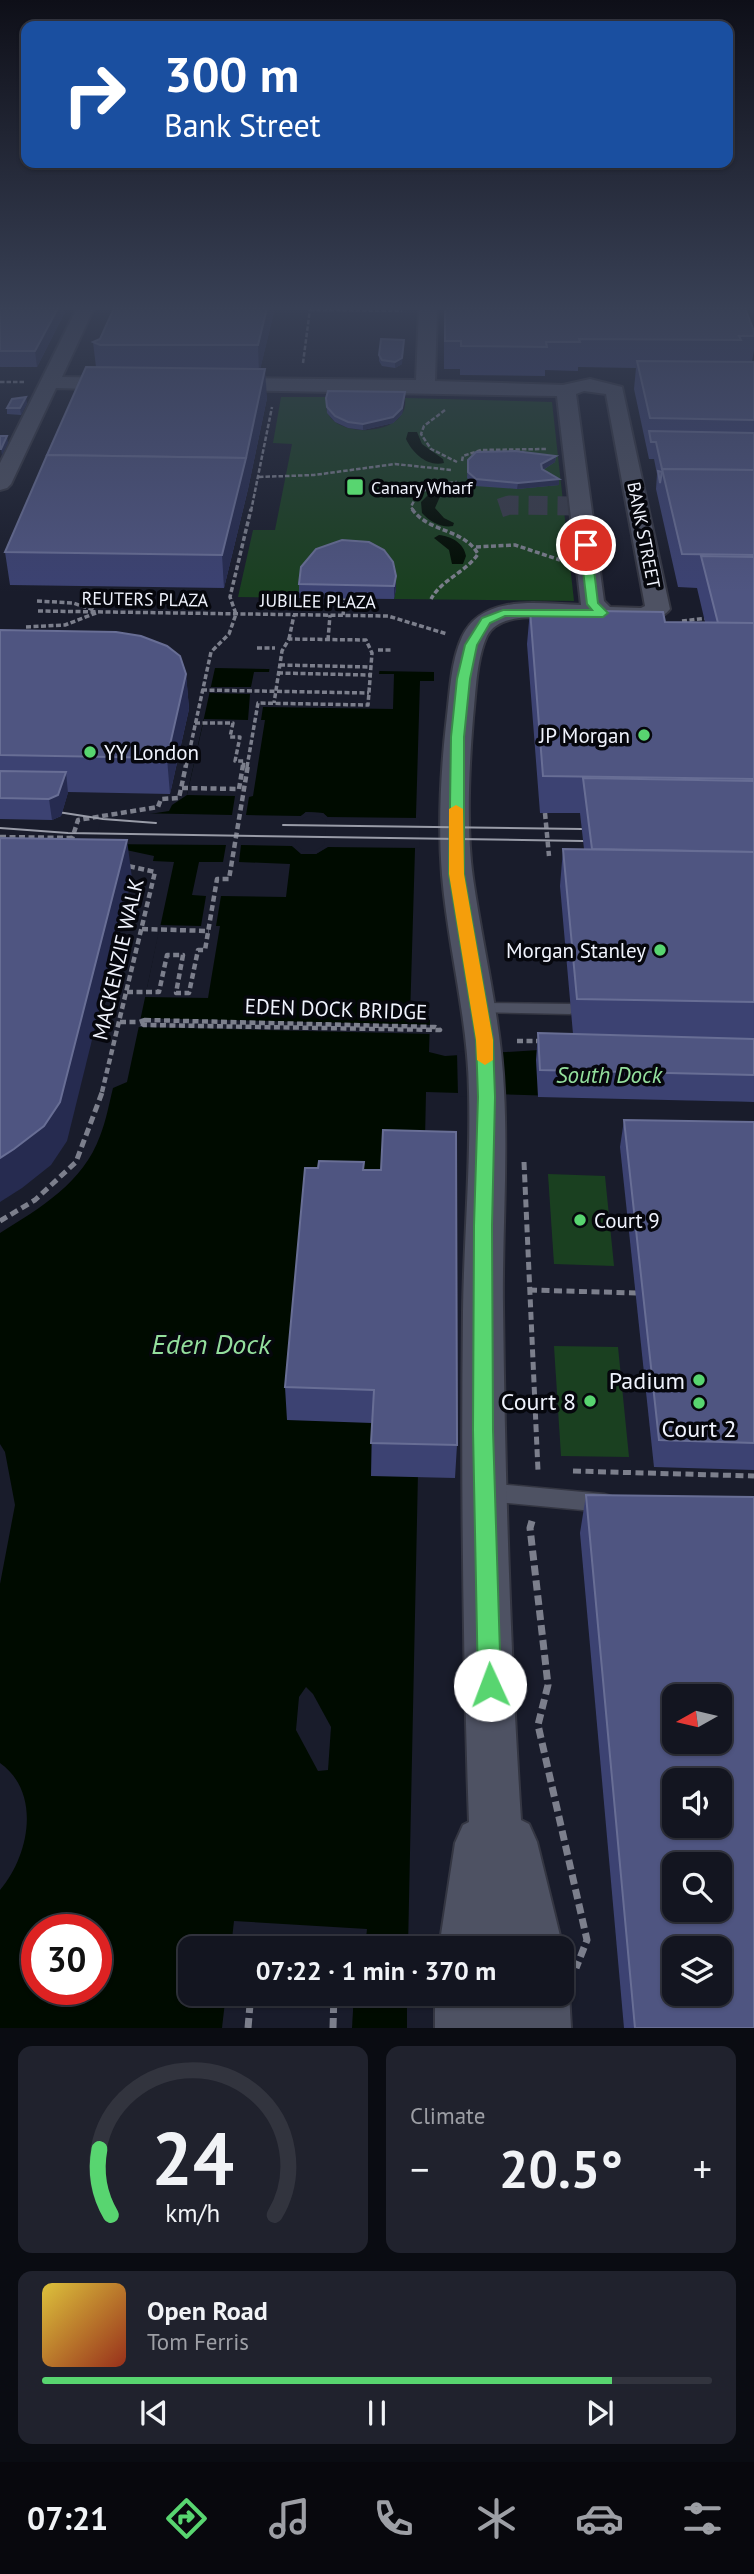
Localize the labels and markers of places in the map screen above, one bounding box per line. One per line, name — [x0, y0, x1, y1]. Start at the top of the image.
place label: Canary Wharf — [371, 476, 474, 499]
marker: Canary Wharf — [345, 477, 365, 497]
pin — [556, 515, 616, 575]
place label: JP Morgan — [538, 722, 630, 749]
marker: JP Morgan — [636, 727, 652, 743]
place label: YY London — [104, 739, 199, 766]
marker: YY London — [82, 744, 98, 760]
place label: Morgan Stanley — [506, 937, 646, 964]
marker: Morgan Stanley — [652, 942, 668, 958]
place label: Court 9 — [594, 1207, 660, 1234]
marker: Court 9 — [572, 1212, 588, 1228]
place label: Padium — [609, 1365, 685, 1396]
marker: Padium — [691, 1372, 707, 1388]
place label: Court 8 — [501, 1386, 576, 1417]
marker: Court 8 — [582, 1393, 598, 1409]
marker: Court 2 — [691, 1395, 707, 1411]
place label: Court 2 — [661, 1413, 737, 1444]

